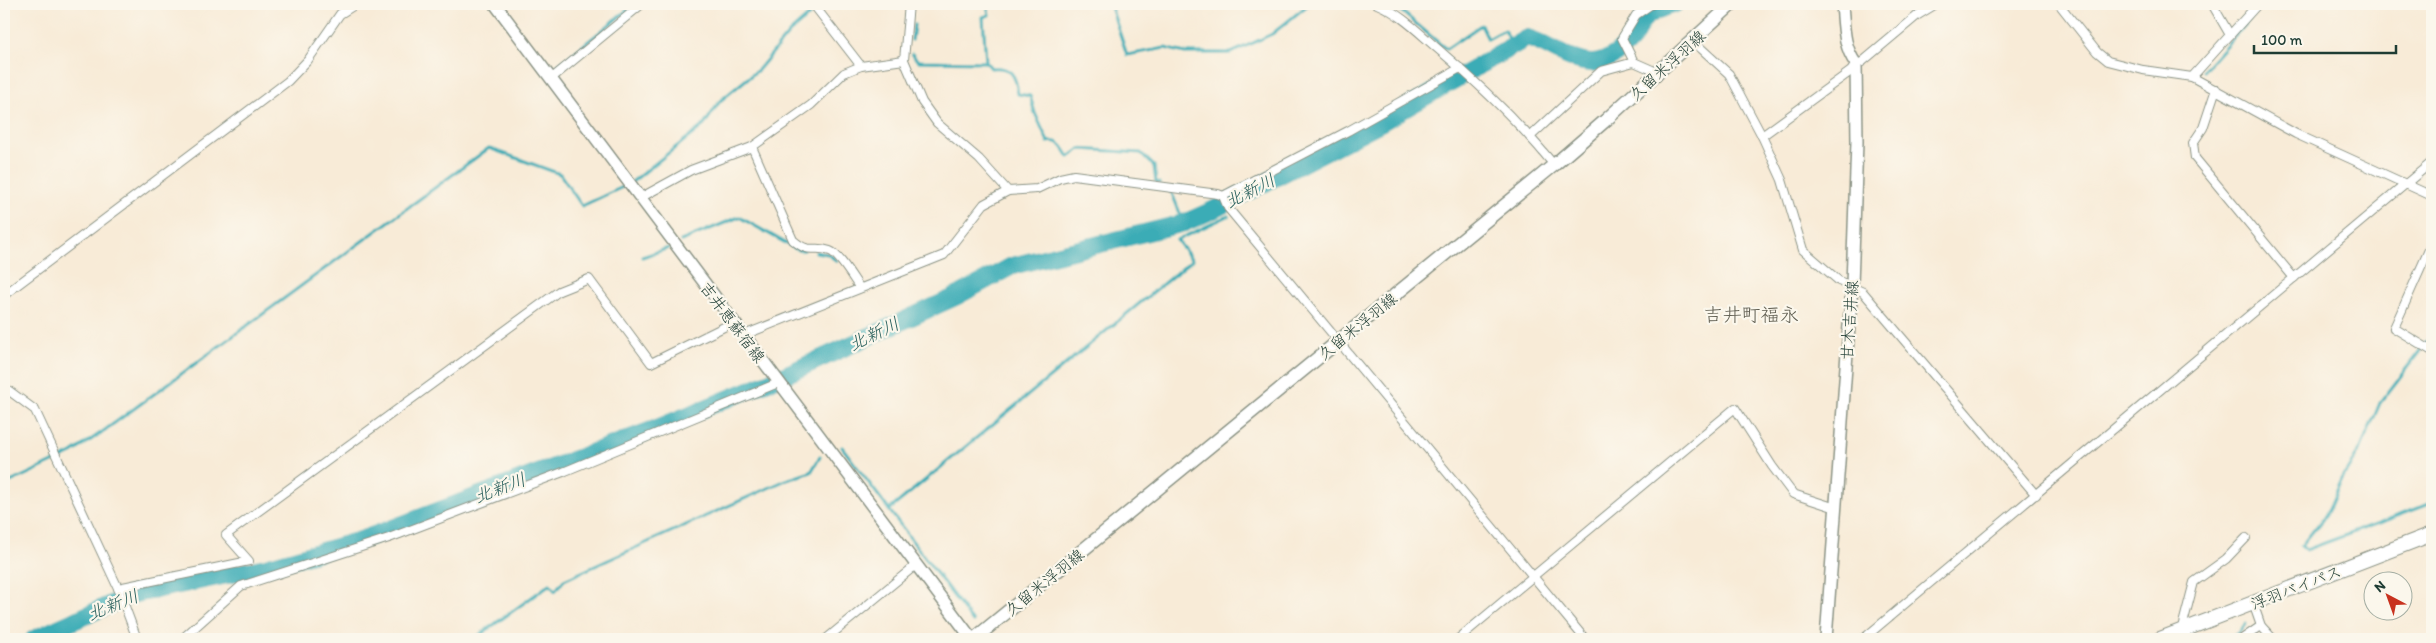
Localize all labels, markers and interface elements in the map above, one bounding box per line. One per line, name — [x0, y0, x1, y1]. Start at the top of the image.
scale bar — [2254, 22, 2396, 54]
street label: 久留米浮羽線 — [1625, 26, 1709, 105]
text: 100 m — [2261, 31, 2303, 49]
water label: 北新川 — [1221, 169, 1279, 213]
street label: 吉井恵蘇宿線 — [696, 278, 769, 366]
street label: 甘木吉井線 — [1837, 279, 1862, 361]
street label: 久留米浮羽線 — [1314, 289, 1401, 364]
district label: 吉井町福永 — [1703, 303, 1799, 326]
water label: 北新川 — [845, 312, 903, 356]
water label: 北新川 — [471, 468, 529, 508]
street label: 久留米浮羽線 — [1001, 545, 1088, 620]
street label: 浮羽バイパス — [2248, 561, 2344, 613]
north arrow — [2364, 570, 2414, 620]
text: N — [2371, 577, 2389, 596]
water label: 北新川 — [84, 585, 142, 625]

